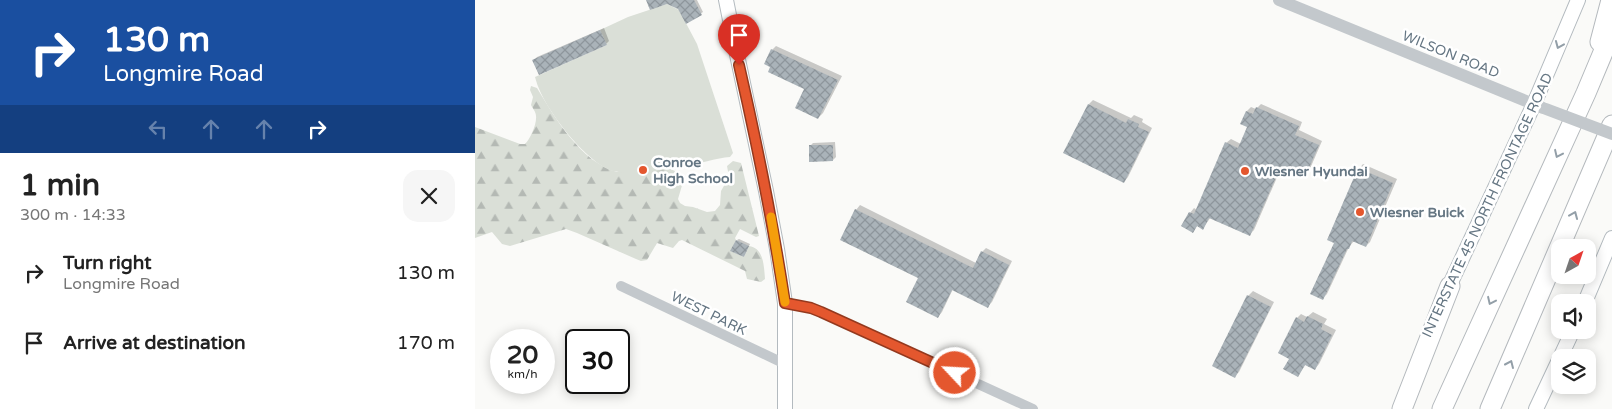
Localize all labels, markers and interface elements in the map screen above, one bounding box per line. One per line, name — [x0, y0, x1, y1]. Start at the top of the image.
pin — [718, 14, 760, 65]
text: 130 m — [103, 19, 210, 61]
icon: right — [20, 20, 85, 85]
icon: arrive — [725, 21, 753, 49]
street label: WILSON ROAD — [1400, 27, 1502, 82]
one-way arrow — [1555, 40, 1566, 49]
text: Longmire Road — [103, 61, 264, 87]
street label: INTERSTATE 45 NORTH FRONTAGE ROAD — [1418, 70, 1556, 340]
icon: left — [144, 115, 172, 143]
icon: ahead — [197, 115, 225, 143]
icon: ahead — [250, 115, 278, 143]
icon: right — [303, 115, 331, 143]
one-way arrow — [1554, 149, 1565, 158]
place label: Conroe High School — [653, 154, 733, 187]
place label: Wiesner Hyundai — [1255, 163, 1368, 180]
marker: Conroe High School — [637, 164, 649, 176]
marker: Wiesner Hyundai — [1239, 165, 1251, 177]
text: 1 min — [20, 167, 100, 204]
button: close — [403, 170, 455, 222]
place label: Wiesner Buick — [1370, 204, 1465, 221]
text: 300 m · 14:33 — [20, 205, 126, 225]
marker: Wiesner Buick — [1354, 206, 1366, 218]
one-way arrow — [1567, 211, 1578, 220]
north arrow — [1551, 239, 1596, 284]
map controls — [1551, 239, 1596, 394]
text: Turn right — [63, 252, 151, 274]
icon: right — [20, 259, 48, 287]
text: 130 m — [397, 262, 455, 284]
text: Longmire Road — [63, 274, 180, 294]
street label: WEST PARK — [668, 288, 749, 339]
button: sound — [1551, 294, 1596, 339]
one-way arrow — [1486, 296, 1497, 305]
icon: arrive — [20, 329, 48, 357]
speed limit sign: 30 — [565, 329, 630, 394]
text: Arrive at destination — [63, 332, 246, 354]
text: 170 m — [397, 332, 455, 354]
text: 20 — [507, 340, 538, 370]
position arrow — [928, 346, 980, 398]
button: layers — [1551, 349, 1596, 394]
one-way arrow — [1503, 360, 1514, 369]
text: km/h — [507, 367, 538, 381]

